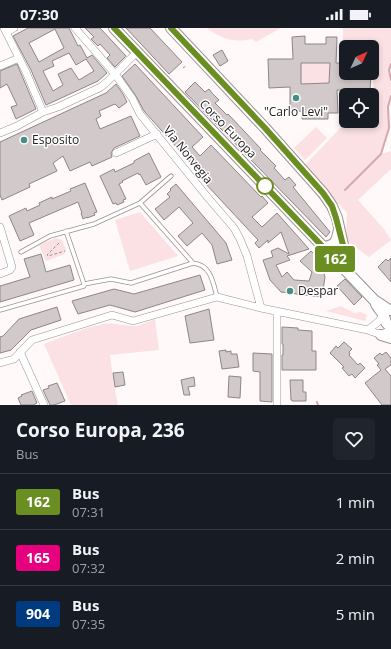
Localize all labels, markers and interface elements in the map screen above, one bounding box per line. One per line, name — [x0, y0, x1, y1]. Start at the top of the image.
text: 07:30 — [20, 4, 59, 24]
north arrow — [339, 40, 379, 80]
map controls — [339, 40, 379, 128]
button: locate — [339, 88, 379, 128]
marker: "Carlo Levi" — [291, 93, 301, 103]
street label: Corso Europa — [196, 95, 261, 162]
place label: "Carlo Levi" — [264, 103, 328, 120]
street label: Via Norvegia — [160, 122, 217, 187]
place label: Esposito — [32, 131, 79, 148]
marker: Esposito — [19, 135, 29, 145]
unlabelled marker — [256, 177, 274, 195]
line badge: 162 — [312, 246, 358, 272]
text: 162 — [323, 249, 347, 268]
place label: Despar — [298, 282, 338, 299]
marker: Despar — [285, 286, 295, 296]
text: Corso Europa, 236 — [16, 417, 185, 443]
button: heart — [333, 418, 375, 460]
text: Bus — [16, 445, 39, 463]
text: Bus — [72, 483, 99, 503]
text: 162 — [26, 492, 50, 511]
text: 1 min — [336, 492, 375, 512]
text: 07:31 — [72, 503, 105, 521]
text: Bus — [72, 539, 99, 559]
text: 165 — [26, 548, 50, 567]
text: 2 min — [336, 548, 375, 568]
text: 07:32 — [72, 559, 105, 577]
text: Bus — [72, 595, 99, 615]
text: 904 — [26, 604, 50, 623]
text: 5 min — [336, 604, 375, 624]
text: 07:35 — [72, 615, 105, 633]

